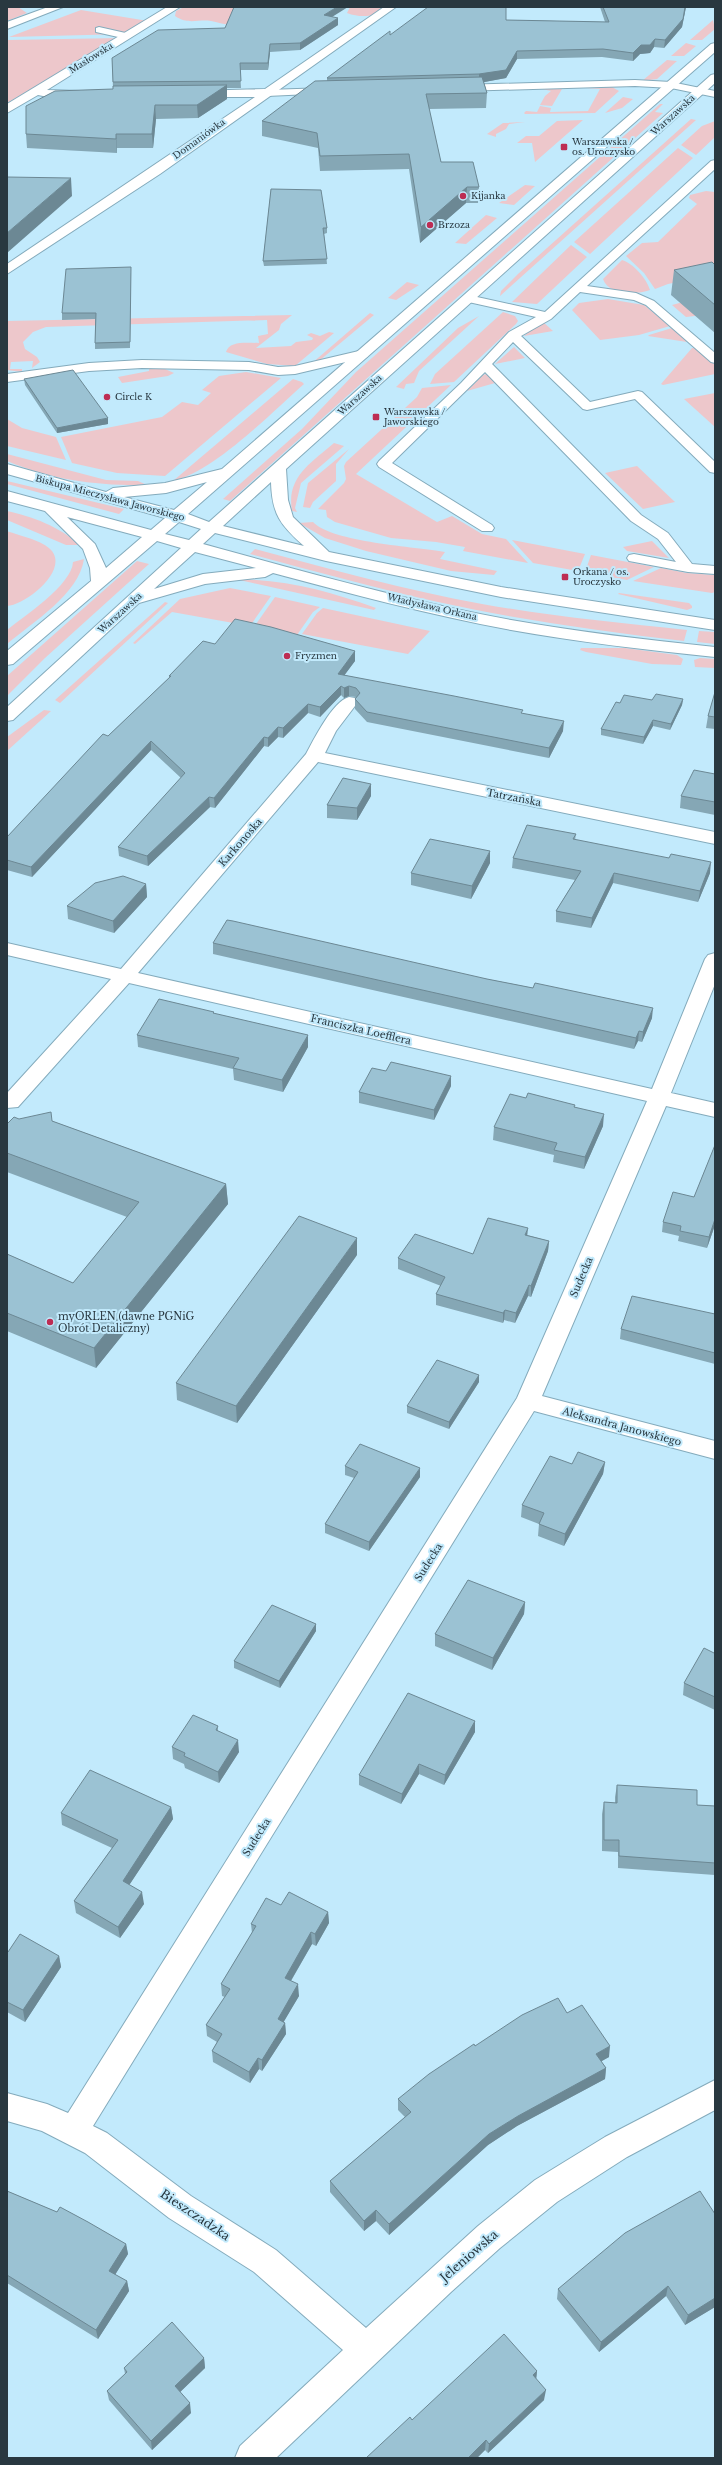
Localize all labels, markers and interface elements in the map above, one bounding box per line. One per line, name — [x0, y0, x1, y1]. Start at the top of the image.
street label: Masłowska — [67, 40, 115, 75]
street label: Warszawska — [648, 92, 697, 138]
street label: Domaniówka — [171, 116, 227, 161]
place label: Warszawska / os. Uroczysko — [571, 136, 635, 157]
marker: Warszawska / os. Uroczysko — [559, 142, 569, 152]
place label: Kijanka — [471, 190, 506, 201]
marker: Kijanka — [458, 191, 468, 201]
place label: Brzoza — [438, 219, 470, 230]
marker: Brzoza — [425, 220, 435, 230]
street label: Warszawska — [335, 372, 384, 418]
place label: Circle K — [115, 391, 153, 402]
marker: Circle K — [102, 392, 112, 402]
place label: Warszawska / Jaworskiego — [383, 406, 445, 427]
marker: Warszawska / Jaworskiego — [371, 412, 381, 422]
street label: Biskupa Mieczysława Jaworskiego — [34, 472, 186, 523]
place label: Orkana / os. Uroczysko — [573, 566, 629, 587]
marker: Orkana / os. Uroczysko — [560, 572, 570, 582]
street label: Warszawska — [95, 590, 144, 636]
street label: Władysława Orkana — [385, 591, 478, 622]
place label: Fryzmen — [295, 650, 337, 661]
marker: Fryzmen — [282, 651, 292, 661]
street label: Tatrzańska — [486, 786, 543, 809]
street label: Karkonoska — [216, 815, 265, 869]
street label: Franciszka Loefflera — [309, 1012, 413, 1047]
street label: Sudecka — [567, 1255, 596, 1299]
place label: myORLEN (dawne PGNiG Obrót Detaliczny) — [58, 1310, 194, 1335]
marker: myORLEN (dawne PGNiG Obrót Detaliczny) — [45, 1317, 55, 1327]
street label: Aleksandra Janowskiego — [560, 1404, 683, 1449]
street label: Sudecka — [412, 1540, 445, 1584]
street label: Sudecka — [240, 1815, 273, 1859]
street label: Bieszczadzka — [158, 2186, 233, 2244]
street label: Jeleniowska — [435, 2226, 501, 2286]

